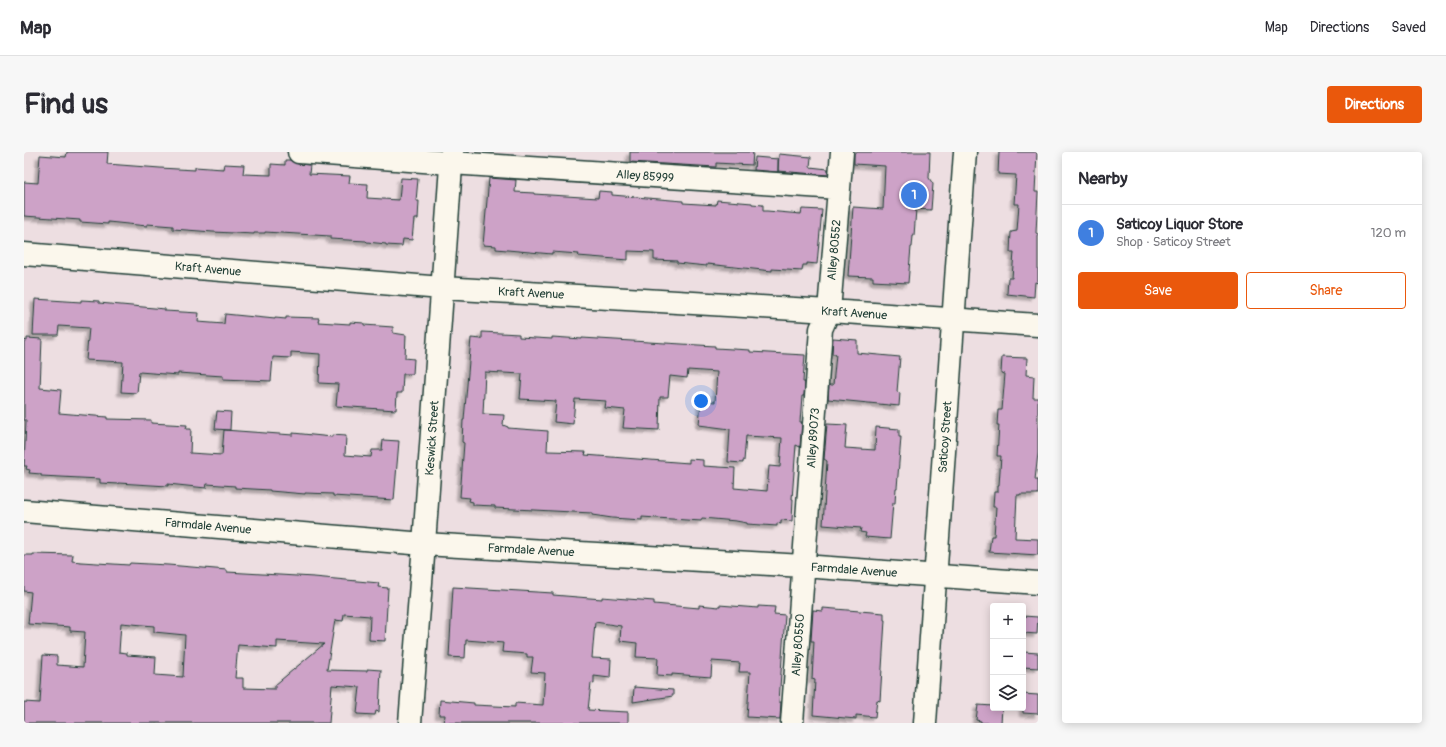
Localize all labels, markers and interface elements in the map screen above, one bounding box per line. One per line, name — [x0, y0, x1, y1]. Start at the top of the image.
text: Map — [20, 16, 51, 40]
text: Map — [1265, 19, 1288, 36]
text: Directions — [1310, 19, 1369, 36]
text: Saved — [1391, 19, 1426, 36]
button: Directions — [1327, 86, 1422, 123]
text: Find us — [24, 87, 108, 122]
street label: Alley 85999 — [615, 167, 675, 186]
text: Nearby — [1078, 168, 1127, 189]
pin: 1 — [901, 180, 927, 210]
text: Saticoy Liquor Store — [1116, 215, 1243, 234]
street label: Alley 80552 — [824, 219, 845, 281]
text: 1 — [1088, 225, 1094, 241]
text: 120 m — [1370, 225, 1406, 241]
text: Shop · Saticoy Street — [1116, 234, 1231, 250]
street label: Kraft Avenue — [174, 259, 242, 280]
button: Save — [1078, 272, 1238, 309]
button: Share — [1246, 272, 1406, 309]
street label: Kraft Avenue — [497, 284, 565, 303]
street label: Kraft Avenue — [820, 304, 888, 323]
your location — [691, 391, 711, 411]
street label: Keswick Street — [422, 400, 443, 476]
street label: Saticoy Street — [936, 400, 956, 473]
street label: Alley 89073 — [804, 407, 823, 469]
street label: Farmdale Avenue — [164, 515, 252, 538]
street label: Farmdale Avenue — [487, 541, 575, 560]
street label: Farmdale Avenue — [810, 560, 898, 581]
map controls — [990, 603, 1026, 711]
button: + — [990, 603, 1026, 639]
street label: Alley 80550 — [789, 613, 808, 677]
button: − — [990, 639, 1026, 675]
button: layers — [990, 675, 1026, 711]

